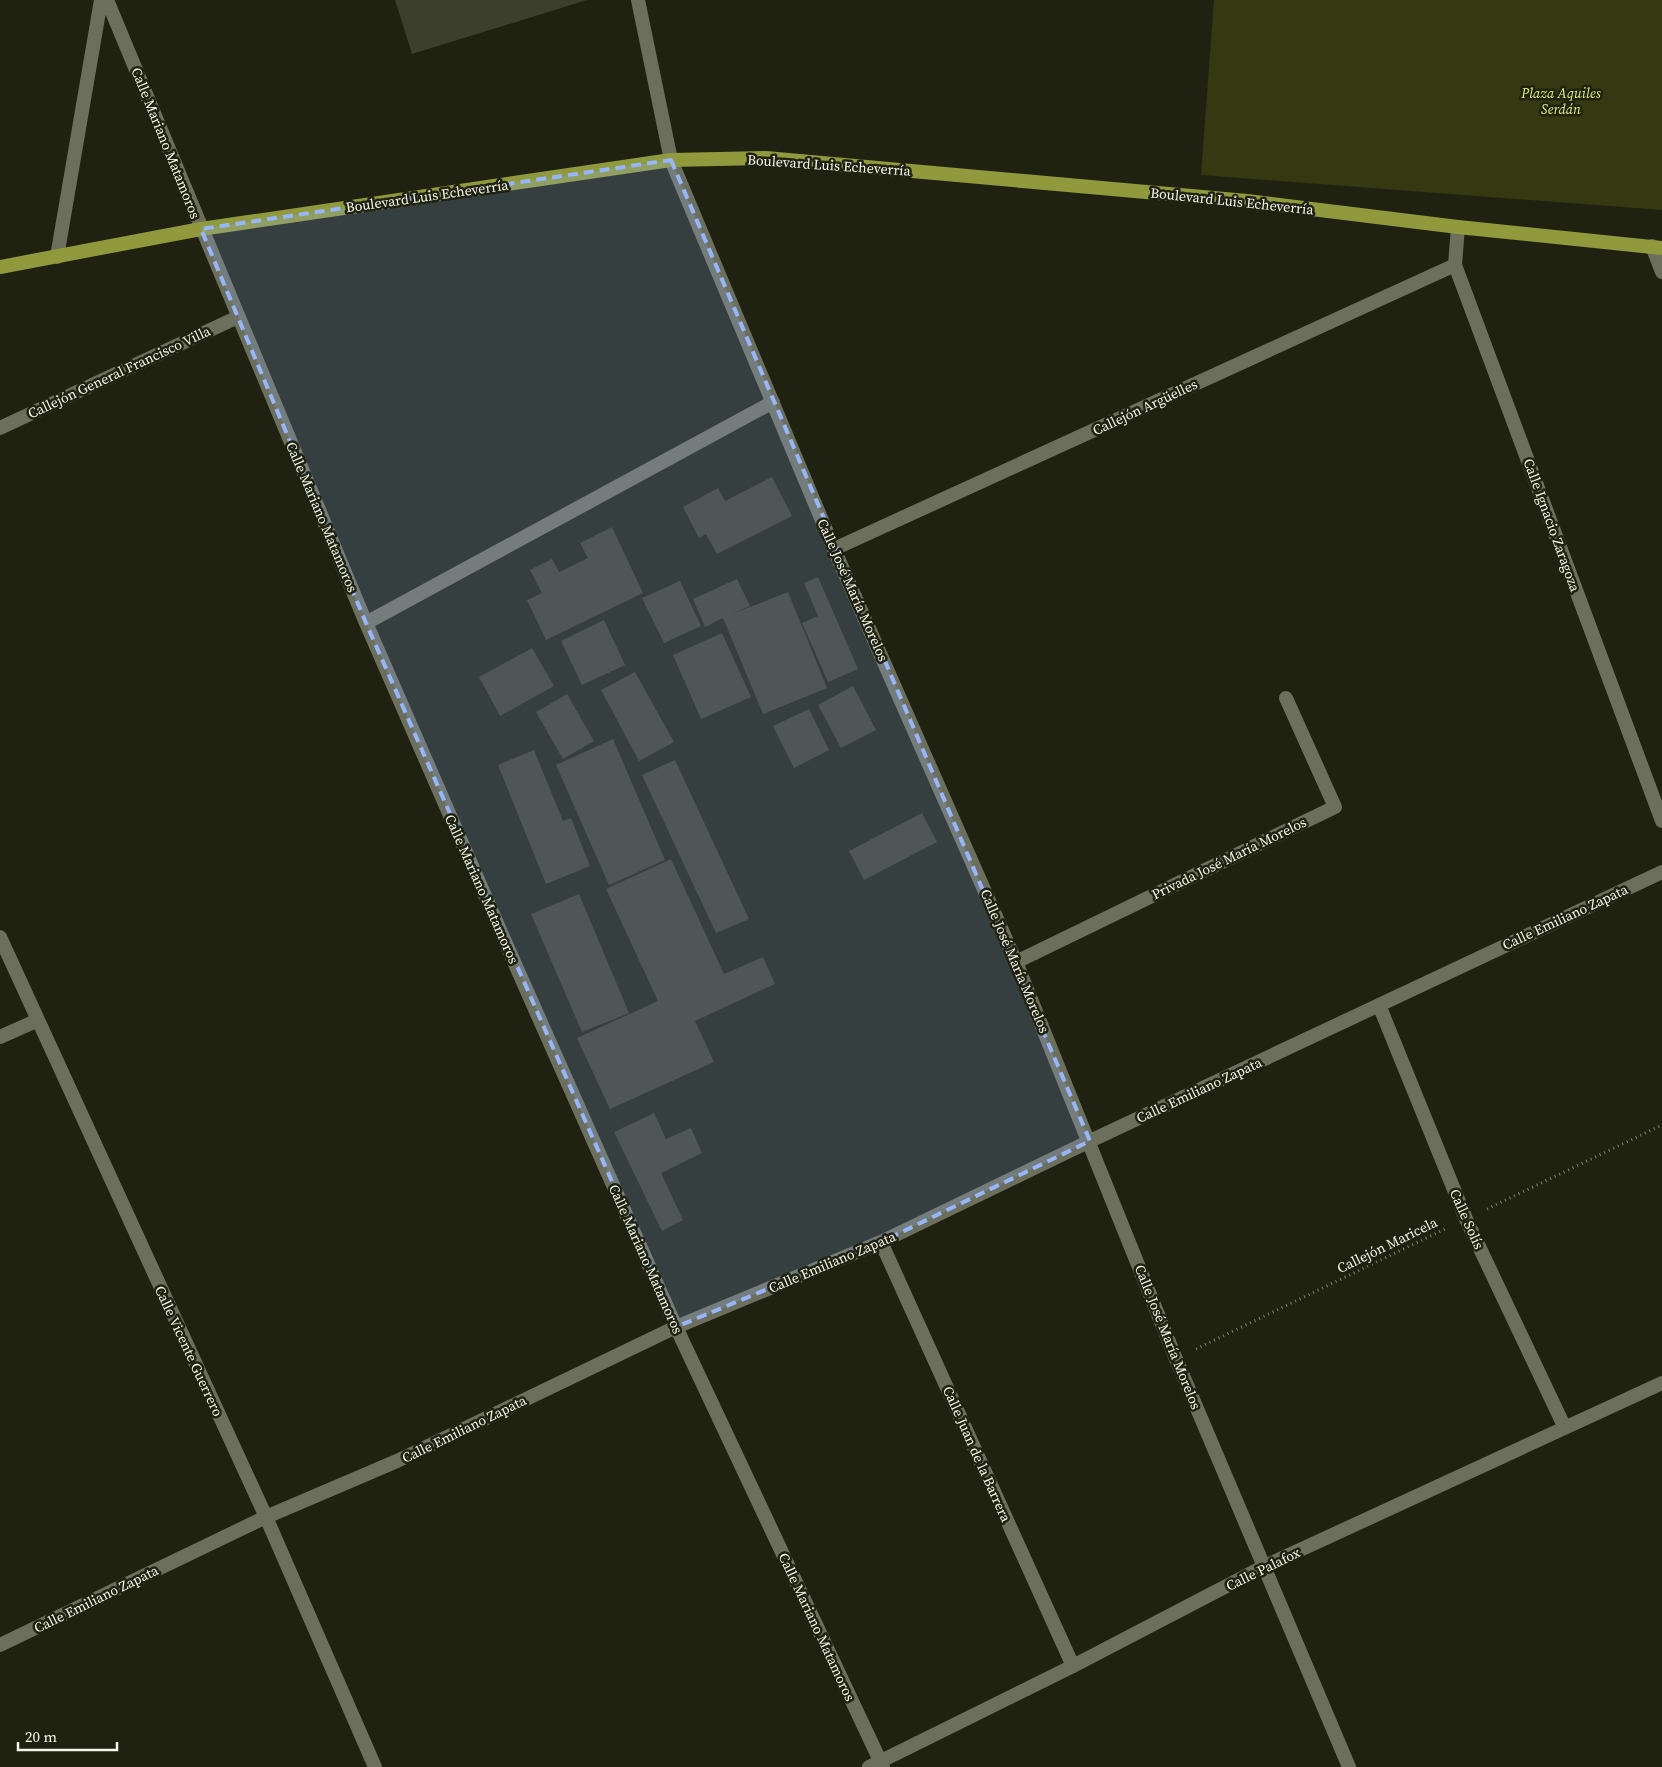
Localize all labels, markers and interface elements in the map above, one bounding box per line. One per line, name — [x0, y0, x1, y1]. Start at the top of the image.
street label: Calle Mariano Matamoros — [126, 64, 206, 222]
park label: Plaza Aquiles Serdán — [1520, 83, 1602, 119]
street label: Boulevard Luis Echeverría — [747, 149, 912, 181]
street label: Boulevard Luis Echeverría — [344, 175, 510, 217]
street label: Boulevard Luis Echeverría — [1149, 182, 1315, 220]
street label: Callejón General Francisco Villa — [24, 320, 214, 423]
street label: Callejón Argüelles — [1089, 374, 1201, 440]
street label: Calle Mariano Matamoros — [281, 439, 363, 595]
street label: Calle Ignacio Zaragoza — [1519, 456, 1586, 595]
street label: Calle José María Morelos — [812, 515, 894, 665]
street label: Calle Mariano Matamoros — [440, 811, 524, 967]
street label: Privada José María Morelos — [1148, 812, 1310, 904]
street label: Calle Emiliano Zapata — [1499, 879, 1632, 955]
street label: Calle José María Morelos — [976, 886, 1054, 1036]
street label: Calle Emiliano Zapata — [1133, 1052, 1266, 1128]
street label: Calle Mariano Matamoros — [604, 1181, 688, 1337]
street label: Calle Solís — [1445, 1186, 1489, 1252]
street label: Callejón Maricela — [1334, 1212, 1441, 1278]
street label: Calle Emiliano Zapata — [765, 1226, 899, 1298]
street label: Calle José María Morelos — [1130, 1262, 1206, 1412]
street label: Calle Vicente Guerrero — [150, 1282, 228, 1420]
street label: Calle Juan de la Barrera — [938, 1383, 1016, 1526]
street label: Calle Emiliano Zapata — [398, 1390, 530, 1468]
street label: Calle Palafox — [1222, 1542, 1304, 1596]
street label: Calle Mariano Matamoros — [774, 1550, 860, 1704]
street label: Calle Emiliano Zapata — [30, 1560, 162, 1638]
scale bar — [18, 1720, 116, 1752]
text: 20 m — [25, 1726, 57, 1747]

